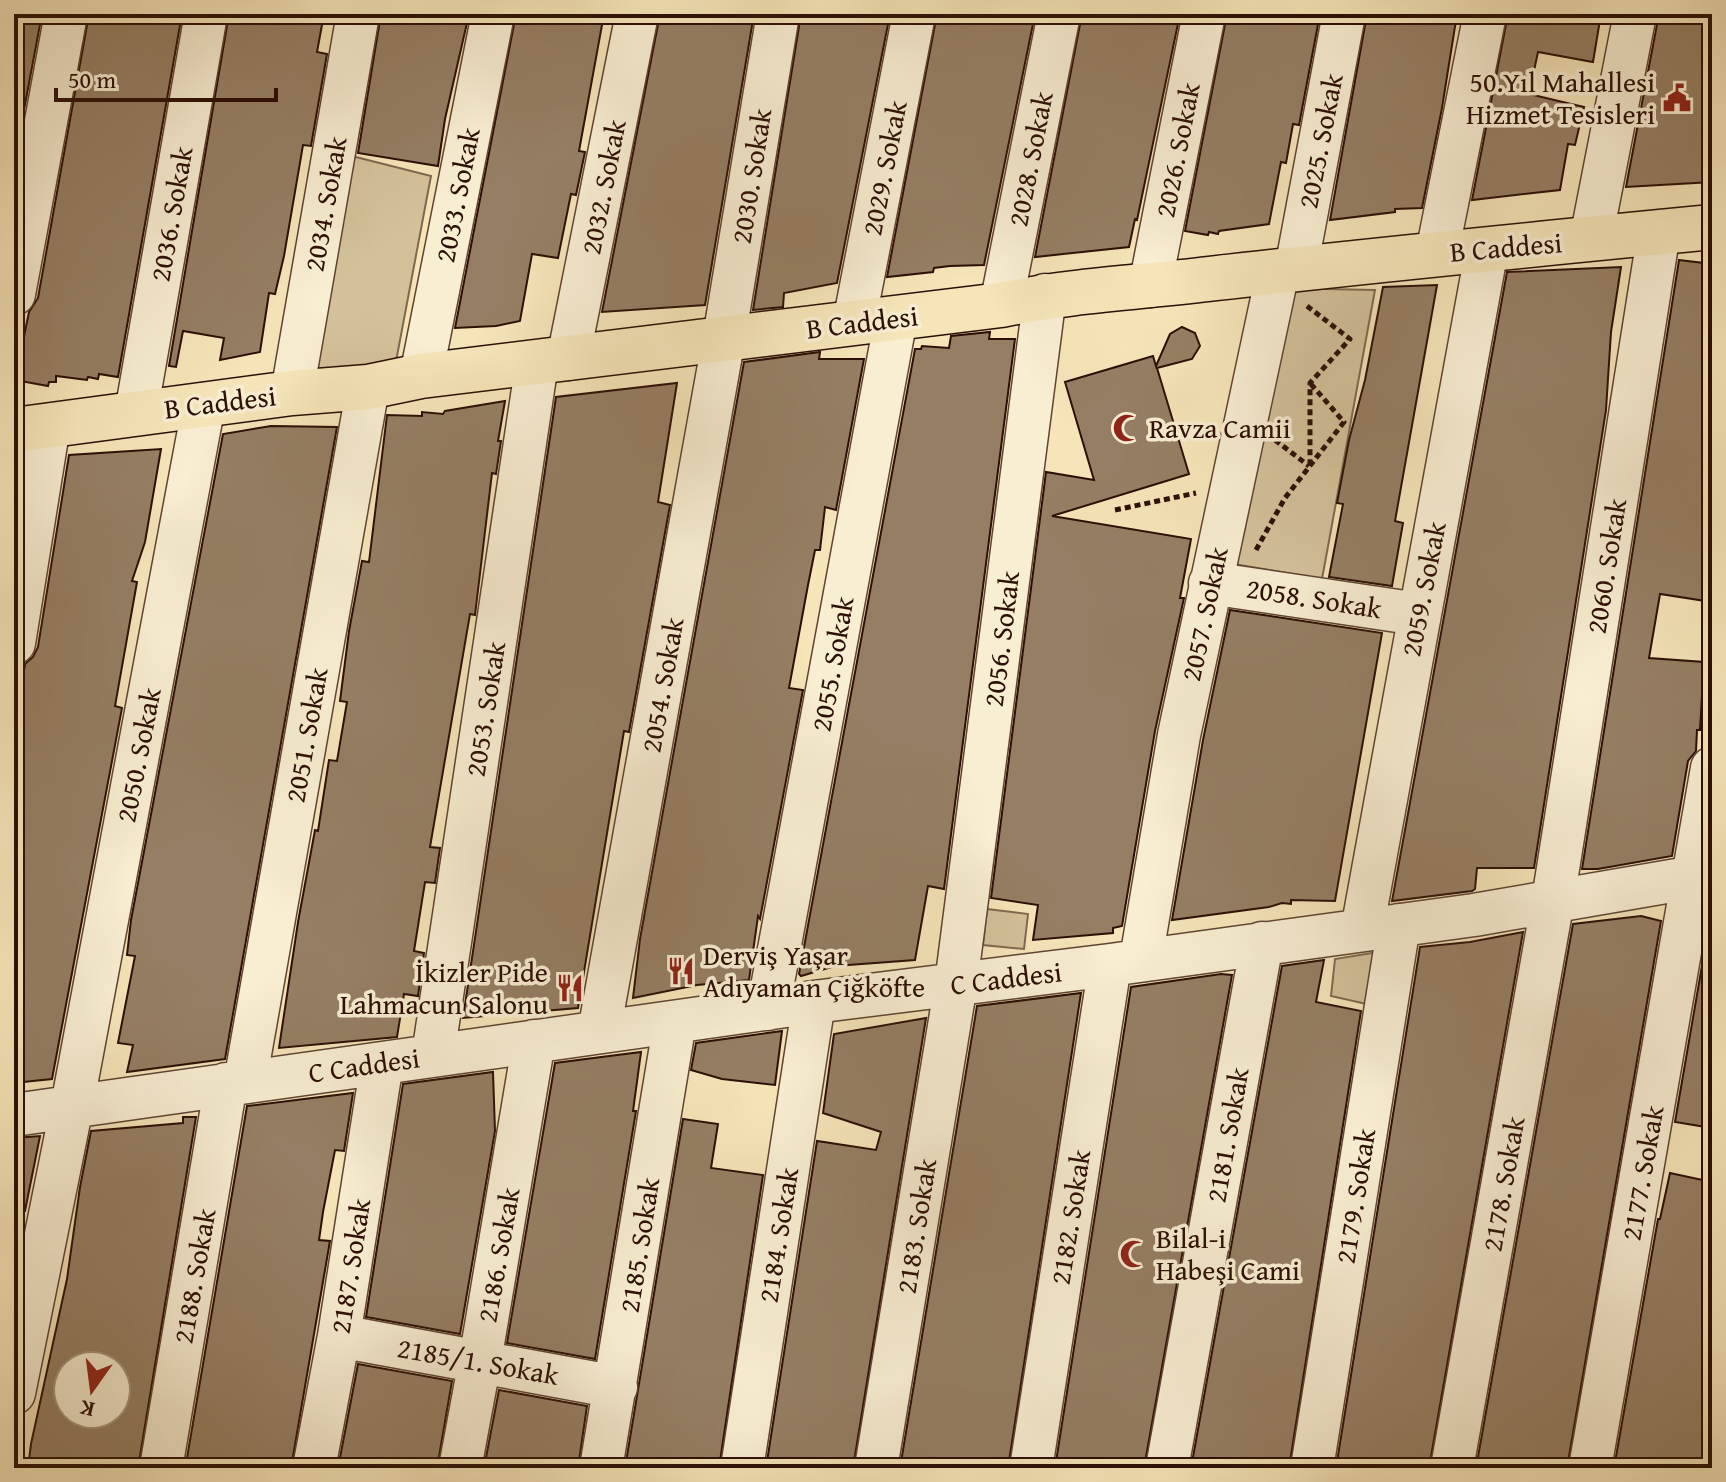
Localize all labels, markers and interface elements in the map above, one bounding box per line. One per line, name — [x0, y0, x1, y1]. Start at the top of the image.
scale bar — [56, 52, 276, 102]
place label: 50.Yıl Mahallesi Hizmet Tesisleri — [1466, 61, 1655, 134]
text: 50 m — [68, 62, 116, 97]
street label: 2025. Sokak — [1286, 69, 1353, 212]
street label: 2026. Sokak — [1143, 78, 1210, 221]
public building icon: 50.Yıl Mahallesi Hizmet Tesisleri — [1662, 83, 1692, 113]
street label: 2028. Sokak — [996, 87, 1063, 230]
street label: 2029. Sokak — [850, 96, 917, 239]
street label: 2030. Sokak — [720, 105, 782, 247]
street label: 2032. Sokak — [569, 115, 636, 258]
street label: 2033. Sokak — [423, 123, 490, 266]
street label: 2034. Sokak — [292, 132, 357, 275]
street label: 2036. Sokak — [138, 142, 203, 285]
street label: B Caddesi — [1448, 221, 1564, 272]
street label: B Caddesi — [804, 294, 920, 349]
street label: B Caddesi — [162, 374, 278, 429]
place label: Ravza Camii — [1149, 407, 1291, 448]
mosque icon: Ravza Camii — [1112, 413, 1142, 443]
street label: 2060. Sokak — [1575, 495, 1637, 637]
street label: 2059. Sokak — [1389, 517, 1456, 660]
street label: 2057. Sokak — [1169, 542, 1238, 685]
street label: 2058. Sokak — [1243, 567, 1385, 629]
street label: 2056. Sokak — [972, 568, 1029, 709]
street label: 2055. Sokak — [799, 592, 864, 735]
street label: 2054. Sokak — [629, 613, 694, 756]
street label: 2053. Sokak — [454, 638, 516, 780]
street label: 2051. Sokak — [273, 663, 338, 806]
street label: 2050. Sokak — [104, 683, 171, 826]
place label: Derviş Yaşar Adıyaman Çiğköfte — [703, 934, 925, 1007]
street label: C Caddesi — [948, 950, 1064, 1005]
place label: İkizler Pide Lahmacun Salonu — [340, 951, 548, 1024]
restaurant icon: Derviş Yaşar Adıyaman Çiğköfte — [666, 956, 696, 986]
restaurant icon: İkizler Pide Lahmacun Salonu — [555, 973, 585, 1003]
street label: C Caddesi — [306, 1036, 422, 1093]
street label: 2181. Sokak — [1194, 1063, 1259, 1206]
street label: 2177. Sokak — [1609, 1101, 1674, 1244]
street label: 2178. Sokak — [1470, 1112, 1535, 1255]
street label: 2179. Sokak — [1324, 1125, 1386, 1267]
street label: 2182. Sokak — [1039, 1146, 1101, 1288]
street label: 2183. Sokak — [885, 1155, 947, 1297]
street label: 2184. Sokak — [747, 1164, 809, 1306]
street label: 2185. Sokak — [608, 1174, 670, 1316]
street label: 2186. Sokak — [465, 1183, 530, 1326]
street label: 2187. Sokak — [319, 1195, 381, 1337]
street label: 2188. Sokak — [161, 1204, 226, 1347]
place label: Bilal-i Habeşi Cami — [1156, 1217, 1300, 1290]
mosque icon: Bilal-i Habeşi Cami — [1119, 1239, 1149, 1269]
street label: 2185/1. Sokak — [394, 1326, 563, 1395]
north arrow — [52, 1350, 132, 1430]
text: K — [76, 1392, 98, 1427]

